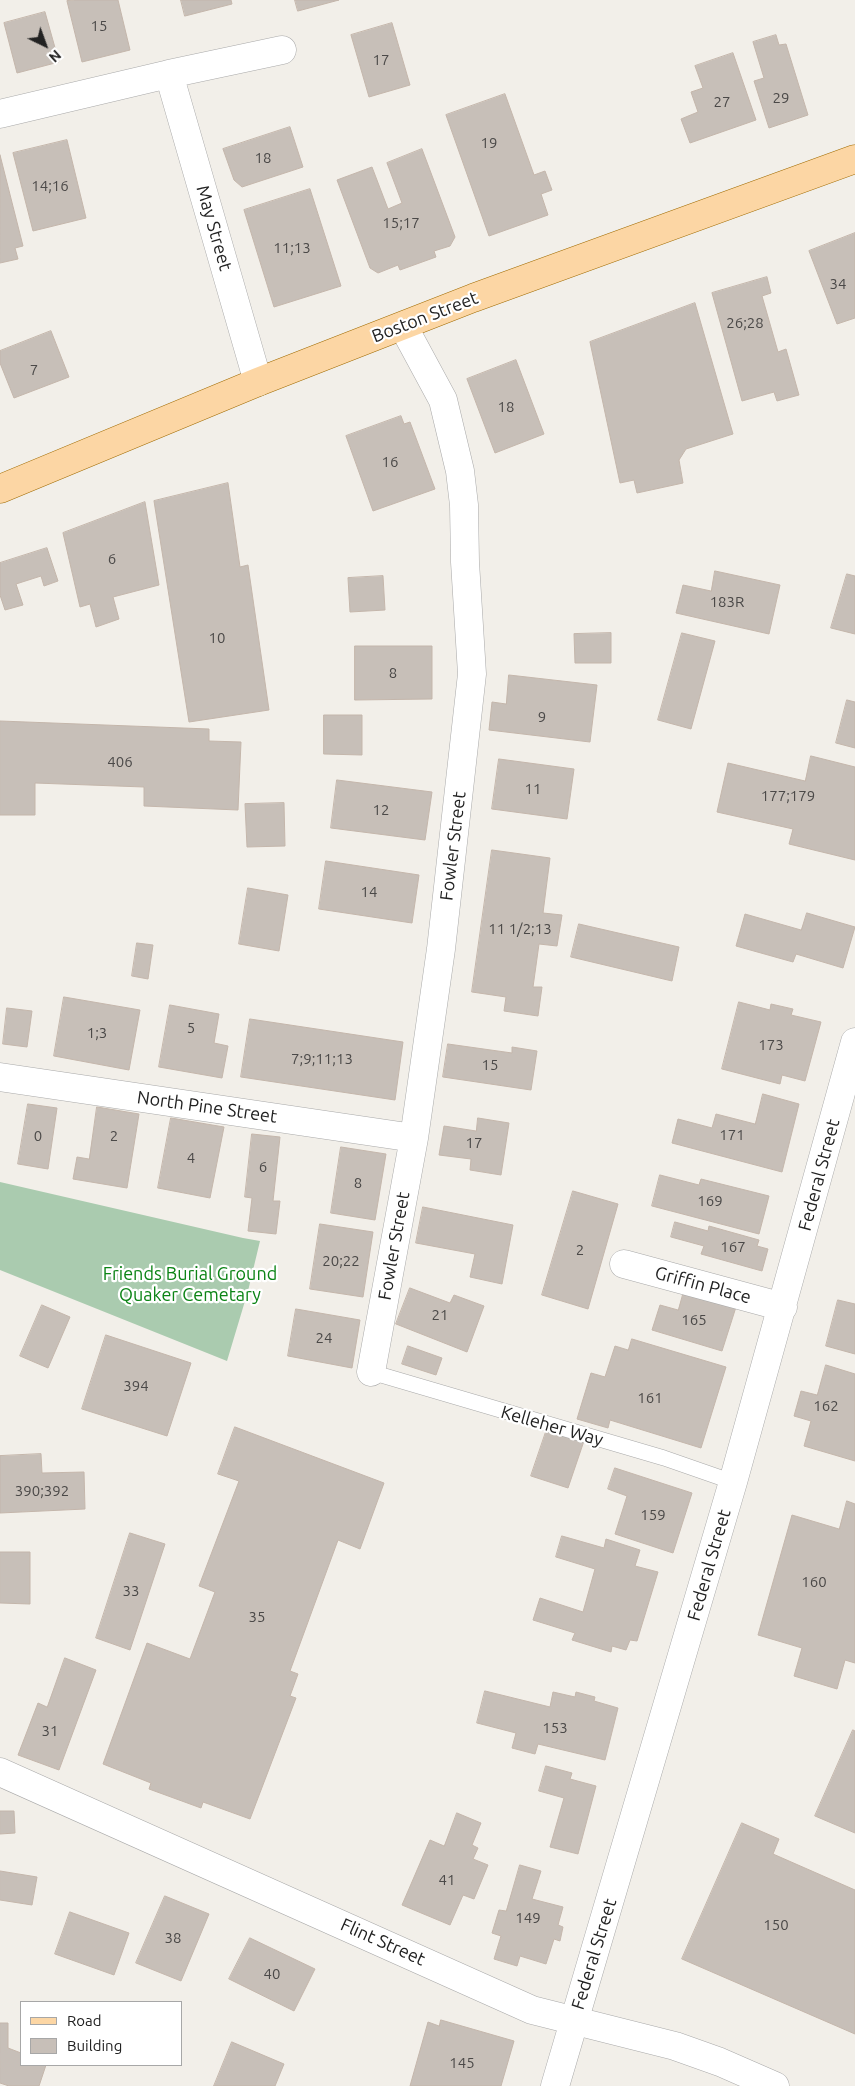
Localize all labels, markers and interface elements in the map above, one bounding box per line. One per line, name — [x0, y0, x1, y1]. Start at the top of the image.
house number: 15 — [91, 17, 107, 35]
north arrow — [20, 20, 70, 70]
text: N — [46, 47, 64, 66]
house number: 17 — [373, 51, 389, 69]
house number: 29 — [773, 89, 789, 107]
house number: 27 — [714, 93, 730, 111]
house number: 19 — [481, 134, 497, 152]
house number: 18 — [255, 149, 271, 167]
house number: 14;16 — [31, 177, 69, 195]
street label: May Street — [191, 183, 237, 273]
house number: 15;17 — [382, 214, 420, 232]
house number: 11;13 — [273, 239, 311, 257]
house number: 34 — [830, 275, 846, 293]
street label: Boston Street — [369, 287, 481, 347]
house number: 26;28 — [726, 314, 764, 332]
house number: 7 — [30, 361, 38, 379]
house number: 18 — [498, 398, 514, 416]
house number: 16 — [382, 453, 398, 471]
house number: 6 — [108, 550, 116, 568]
house number: 183R — [710, 593, 744, 611]
house number: 10 — [209, 629, 225, 647]
house number: 8 — [389, 664, 397, 682]
house number: 9 — [538, 708, 546, 726]
house number: 406 — [107, 753, 133, 771]
house number: 11 — [525, 780, 541, 798]
house number: 177;179 — [761, 787, 815, 805]
street label: Fowler Street — [436, 790, 470, 902]
house number: 12 — [373, 801, 389, 819]
house number: 14 — [361, 883, 377, 901]
house number: 11 1/2;13 — [488, 920, 552, 938]
house number: 5 — [187, 1019, 195, 1037]
house number: 1;3 — [87, 1024, 107, 1042]
house number: 173 — [758, 1036, 784, 1054]
house number: 7;9;11;13 — [291, 1050, 353, 1068]
house number: 15 — [482, 1056, 498, 1074]
street label: North Pine Street — [135, 1086, 279, 1128]
street label: Federal Street — [794, 1117, 844, 1233]
house number: 171 — [719, 1126, 745, 1144]
house number: 0 — [34, 1127, 42, 1145]
house number: 2 — [110, 1127, 118, 1145]
house number: 17 — [466, 1134, 482, 1152]
house number: 4 — [187, 1149, 195, 1167]
house number: 6 — [259, 1158, 267, 1176]
house number: 8 — [354, 1174, 362, 1192]
street label: Fowler Street — [374, 1190, 414, 1302]
house number: 169 — [697, 1192, 723, 1210]
house number: 167 — [720, 1238, 746, 1256]
house number: 2 — [576, 1241, 584, 1259]
house number: 20;22 — [322, 1252, 360, 1270]
street label: Griffin Place — [653, 1262, 753, 1308]
park label: Friends Burial Ground Quaker Cemetary — [103, 1263, 277, 1306]
house number: 21 — [432, 1306, 448, 1324]
house number: 165 — [681, 1311, 707, 1329]
house number: 24 — [316, 1329, 332, 1347]
house number: 394 — [123, 1377, 149, 1395]
house number: 161 — [637, 1389, 663, 1407]
house number: 162 — [813, 1397, 839, 1415]
street label: Kelleher Way — [498, 1401, 606, 1451]
house number: 390;392 — [15, 1482, 69, 1500]
house number: 159 — [640, 1506, 666, 1524]
street label: Federal Street — [683, 1507, 735, 1623]
house number: 160 — [801, 1573, 827, 1591]
house number: 33 — [123, 1582, 139, 1600]
house number: 35 — [249, 1608, 265, 1626]
house number: 153 — [542, 1719, 568, 1737]
house number: 31 — [42, 1722, 58, 1740]
house number: 41 — [439, 1871, 455, 1889]
street label: Federal Street — [567, 1896, 621, 2012]
house number: 149 — [515, 1909, 541, 1927]
street label: Flint Street — [337, 1914, 429, 1970]
house number: 150 — [763, 1916, 789, 1934]
house number: 38 — [165, 1929, 181, 1947]
house number: 40 — [264, 1965, 280, 1983]
legend — [20, 2001, 182, 2066]
text: Road — [67, 2012, 102, 2029]
text: Building — [67, 2037, 122, 2054]
house number: 145 — [449, 2054, 475, 2072]

